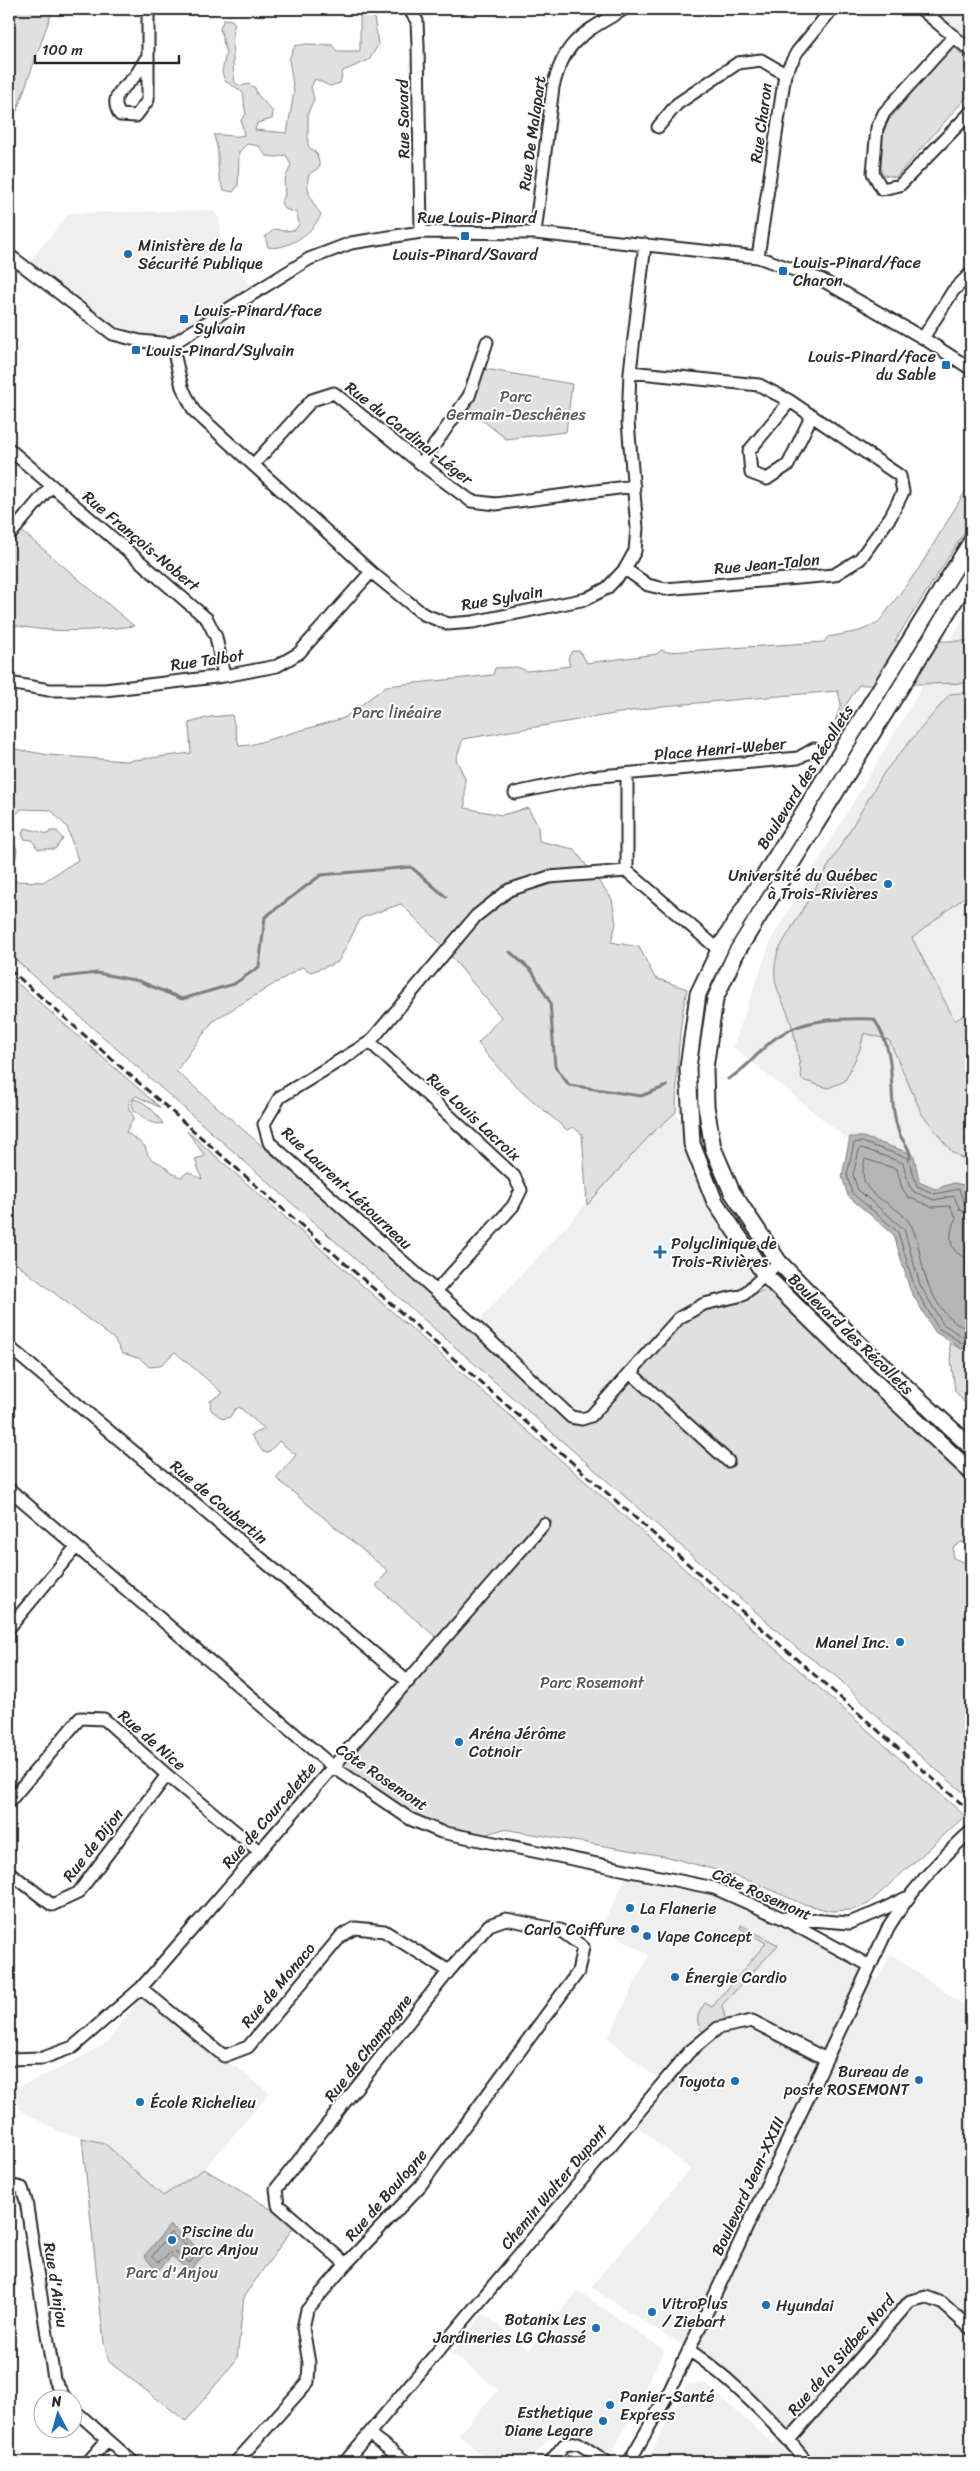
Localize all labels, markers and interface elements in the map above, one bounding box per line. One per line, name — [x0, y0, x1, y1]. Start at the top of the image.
scale bar — [35, 32, 179, 64]
text: 100 m — [42, 37, 83, 63]
street label: Rue De Malapart — [510, 74, 554, 192]
street label: Rue Savard — [388, 78, 418, 159]
street label: Rue Charon — [741, 81, 781, 165]
street label: Rue Louis-Pinard — [418, 203, 538, 232]
marker: Louis-Pinard/Savard — [459, 230, 471, 242]
place label: Ministère de la Sécurité Publique — [138, 231, 263, 278]
place label: Louis-Pinard/Savard — [392, 240, 539, 269]
marker: Ministère de la Sécurité Publique — [122, 248, 134, 260]
place label: Louis-Pinard/face Charon — [793, 248, 921, 295]
marker: Louis-Pinard/face Charon — [777, 265, 789, 277]
place label: Louis-Pinard/face Sylvain — [194, 296, 322, 343]
marker: Louis-Pinard/face Sylvain — [178, 313, 190, 325]
place label: Louis-Pinard/Sylvain — [146, 336, 294, 365]
place label: Louis-Pinard/face du Sable — [808, 342, 936, 389]
marker: Louis-Pinard/Sylvain — [130, 344, 142, 356]
marker: Louis-Pinard/face du Sable — [940, 359, 952, 371]
street label: Rue du Cardinal-Léger — [338, 373, 481, 493]
park label: Parc Germain-Deschênes — [446, 382, 586, 429]
street label: Rue François-Nobert — [76, 483, 207, 599]
street label: Rue Jean-Talon — [713, 545, 821, 583]
street label: Rue Sylvain — [459, 577, 545, 619]
street label: Rue Talbot — [169, 640, 246, 679]
park label: Parc linéaire — [352, 698, 442, 727]
street label: Boulevard des Récollets — [749, 698, 862, 855]
street label: Place Henri-Weber — [653, 729, 789, 769]
place label: Université du Québec à Trois-Rivières — [728, 861, 879, 908]
marker: Université du Québec à Trois-Rivières — [882, 878, 894, 890]
street label: Rue Louis Lacroix — [420, 1065, 529, 1169]
street label: Rue Laurent-Létourneau — [275, 1119, 420, 1257]
place label: Polyclinique de Trois-Rivières — [671, 1229, 777, 1276]
marker: Polyclinique de Trois-Rivières — [653, 1245, 667, 1259]
street label: Boulevard des Récollets — [781, 1266, 921, 1403]
street label: Rue de Coubertin — [164, 1452, 275, 1552]
place label: Manel Inc. — [816, 1628, 890, 1657]
marker: Manel Inc. — [894, 1636, 906, 1648]
park label: Parc Rosemont — [540, 1668, 645, 1697]
street label: Rue de Nice — [111, 1702, 193, 1778]
place label: Aréna Jérôme Cotnoir — [468, 1719, 566, 1766]
street label: Côte Rosemont — [330, 1735, 434, 1819]
marker: Aréna Jérôme Cotnoir — [453, 1736, 465, 1748]
street label: Rue de Courcelette — [214, 1755, 324, 1875]
street label: Rue de Dijon — [55, 1802, 131, 1888]
street label: Côte Rosemont — [707, 1859, 817, 1929]
place label: La Flanerie — [640, 1894, 716, 1923]
marker: La Flanerie — [624, 1902, 636, 1914]
place label: Carlo Coiffure — [524, 1915, 625, 1944]
place label: Vape Concept — [657, 1922, 752, 1951]
marker: Carlo Coiffure — [629, 1923, 641, 1935]
marker: Vape Concept — [641, 1930, 653, 1942]
street label: Rue de Monaco — [233, 1936, 323, 2034]
place label: Énergie Cardio — [685, 1963, 787, 1992]
marker: Énergie Cardio — [669, 1971, 681, 1983]
street label: Rue de Champagne — [316, 1987, 420, 2108]
place label: Bureau de poste ROSEMONT — [783, 2057, 910, 2104]
place label: Toyota — [678, 2067, 725, 2096]
marker: Bureau de poste ROSEMONT — [913, 2074, 925, 2086]
marker: Toyota — [729, 2075, 741, 2087]
place label: École Richelieu — [150, 2088, 256, 2117]
marker: École Richelieu — [134, 2096, 146, 2108]
street label: Boulevard Jean-XXIII — [703, 2111, 793, 2260]
street label: Chemin Walter Dupont — [493, 2117, 616, 2256]
street label: Rue de Boulogne — [337, 2142, 435, 2248]
place label: Piscine du parc Anjou — [181, 2217, 259, 2264]
marker: Piscine du parc Anjou — [166, 2234, 178, 2246]
street label: Rue d'Anjou — [35, 2240, 77, 2330]
park label: Parc d'Anjou — [126, 2258, 218, 2287]
street label: Rue de la Sidbec Nord — [780, 2286, 903, 2422]
place label: VitroPlus / Ziebart — [662, 2289, 728, 2336]
place label: Hyundai — [776, 2291, 834, 2320]
marker: Hyundai — [760, 2299, 772, 2311]
place label: Botanix Les Jardineries LG Chassé — [432, 2305, 587, 2352]
marker: VitroPlus / Ziebart — [646, 2306, 658, 2318]
marker: Botanix Les Jardineries LG Chassé — [590, 2322, 602, 2334]
place label: Panier-Santé Express — [620, 2382, 714, 2429]
north arrow — [32, 2388, 82, 2438]
text: N — [50, 2389, 63, 2415]
place label: Esthetique Diane Legare — [504, 2398, 593, 2445]
marker: Panier-Santé Express — [604, 2399, 616, 2411]
marker: Esthetique Diane Legare — [597, 2415, 609, 2427]

